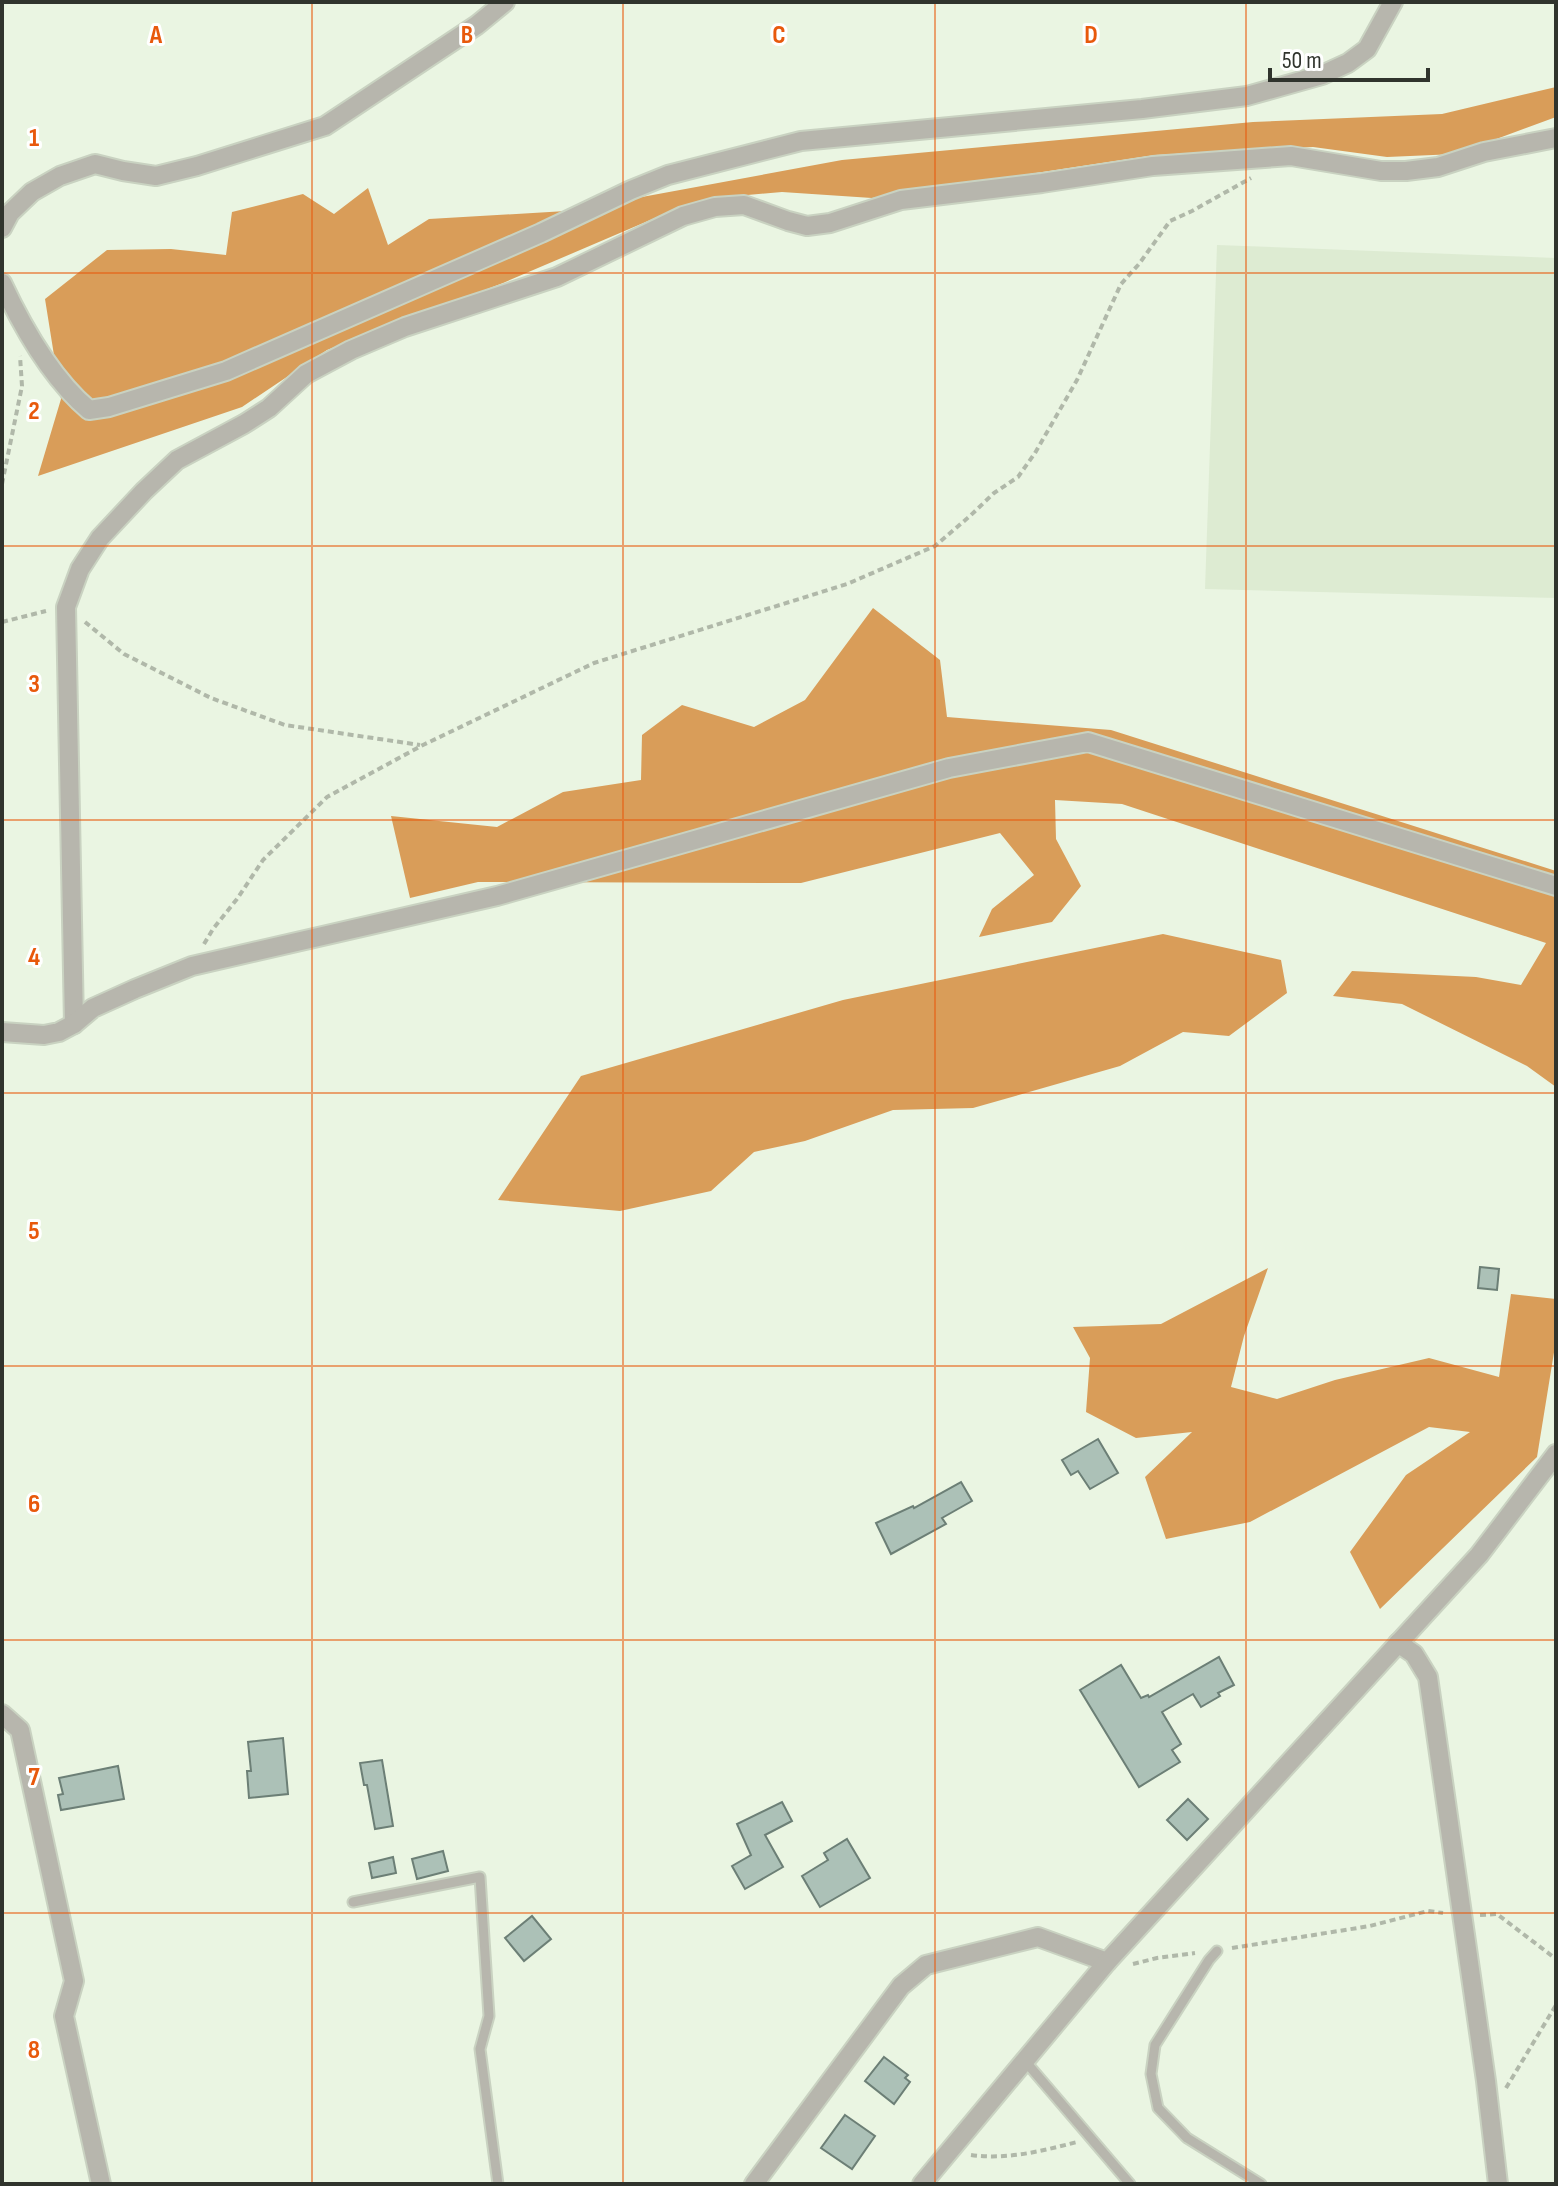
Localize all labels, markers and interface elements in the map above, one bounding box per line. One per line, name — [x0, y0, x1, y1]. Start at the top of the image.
text: A — [149, 20, 163, 51]
text: B — [461, 20, 473, 51]
text: C — [772, 20, 786, 51]
text: D — [1084, 20, 1098, 51]
scale bar — [1270, 32, 1428, 82]
text: 50 m — [1282, 46, 1322, 75]
text: 1 — [29, 123, 39, 154]
text: 2 — [28, 396, 40, 427]
text: 3 — [28, 669, 40, 700]
text: 4 — [28, 942, 40, 973]
text: 5 — [28, 1216, 40, 1247]
text: 6 — [28, 1489, 40, 1520]
text: 7 — [28, 1762, 40, 1793]
text: 8 — [28, 2035, 40, 2066]

